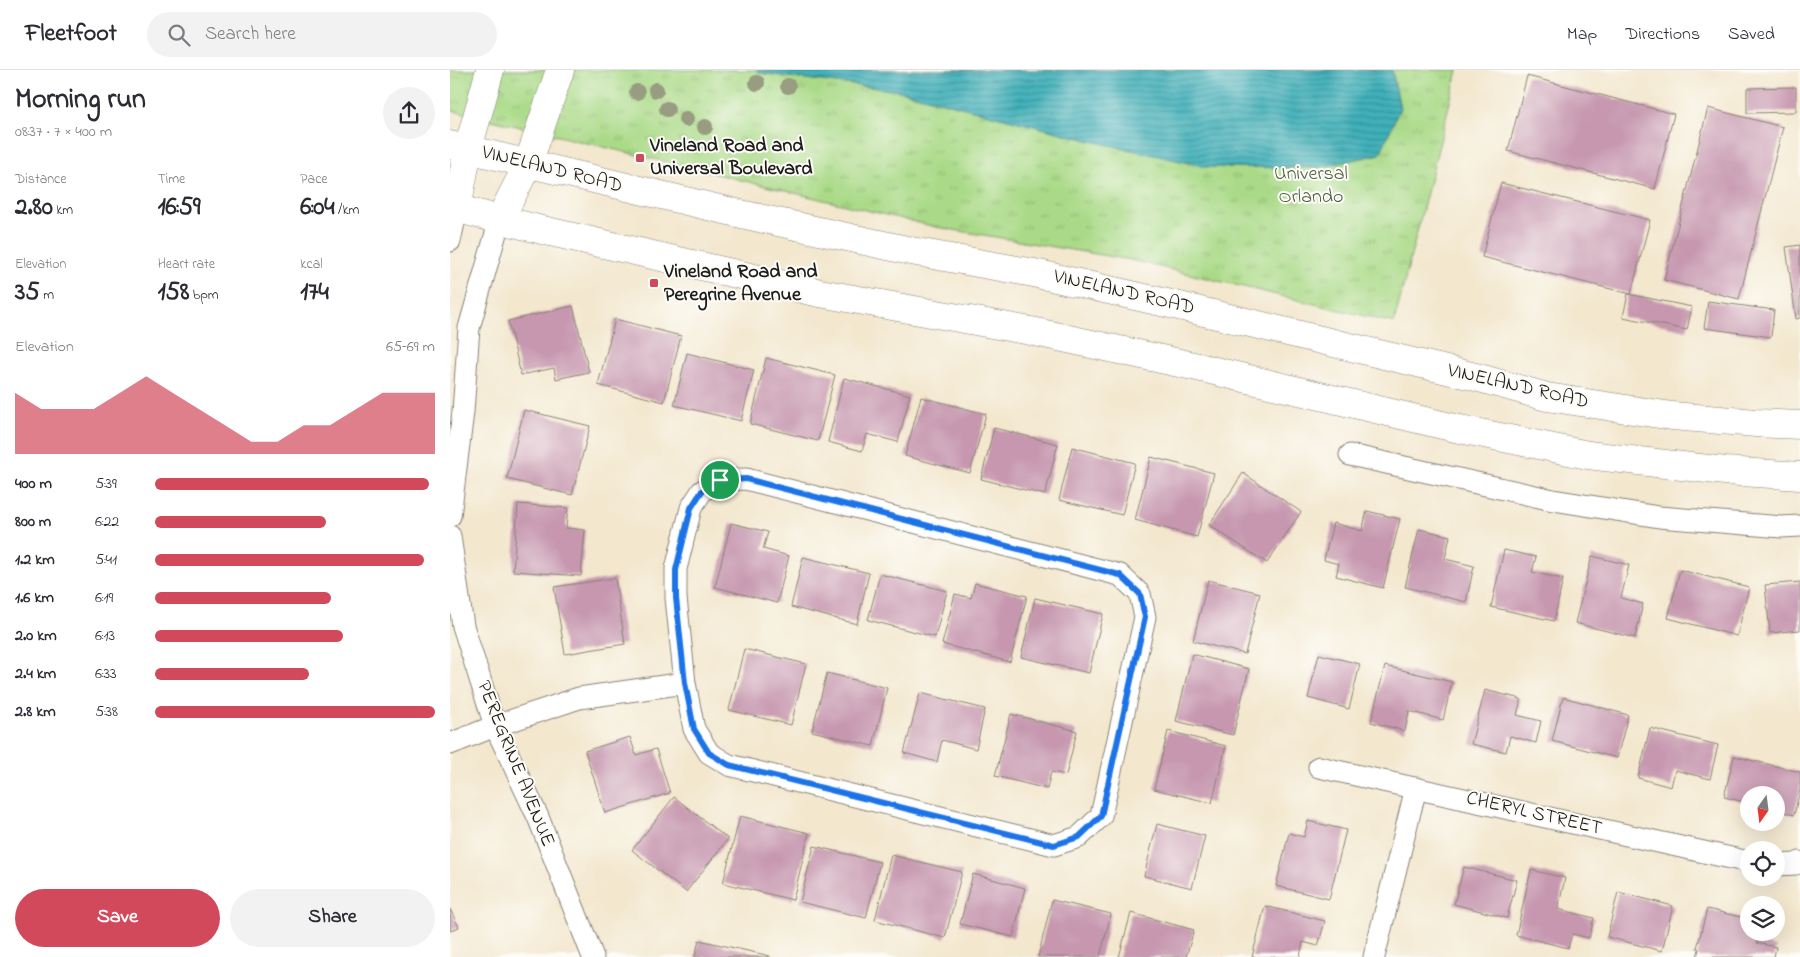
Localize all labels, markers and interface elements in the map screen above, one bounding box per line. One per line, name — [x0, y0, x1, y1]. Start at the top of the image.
search box — [147, 12, 497, 57]
text: Fleetfoot — [25, 17, 117, 52]
icon: search — [165, 21, 193, 49]
text: Search here — [205, 21, 296, 48]
text: Map — [1567, 22, 1597, 48]
text: Directions — [1625, 22, 1700, 48]
text: Saved — [1728, 22, 1775, 48]
text: Morning run — [15, 80, 146, 121]
button: share — [383, 87, 435, 139]
text: 08:37 · 7 × 400 m — [15, 120, 112, 144]
place label: Vineland Road and Universal Boulevard — [649, 132, 813, 184]
street label: VINELAND ROAD — [478, 138, 625, 201]
marker: Vineland Road and Universal Boulevard — [634, 152, 646, 164]
park label: Universal Orlando — [1274, 160, 1348, 212]
text: Distance — [15, 169, 67, 190]
text: Time — [158, 169, 185, 190]
text: Pace — [300, 169, 328, 190]
text: 2.80 — [15, 190, 53, 226]
text: 16:59 — [158, 190, 201, 226]
text: 6:04 — [300, 190, 335, 226]
text: km — [53, 200, 73, 221]
text: /km — [335, 200, 359, 221]
text: Elevation — [15, 254, 66, 275]
text: Heart rate — [158, 254, 215, 275]
text: kcal — [300, 254, 323, 275]
place label: Vineland Road and Peregrine Avenue — [663, 258, 818, 311]
street label: VINELAND ROAD — [1050, 262, 1197, 323]
text: 35 — [15, 275, 40, 311]
text: 158 — [158, 275, 189, 311]
text: 174 — [300, 275, 329, 311]
marker: Vineland Road and Peregrine Avenue — [648, 277, 660, 289]
text: m — [40, 285, 54, 306]
text: bpm — [189, 285, 219, 306]
text: Elevation — [15, 335, 74, 359]
text: 65–69 m — [386, 335, 435, 359]
street label: VINELAND ROAD — [1444, 356, 1591, 417]
pin — [699, 459, 741, 501]
icon: arrive — [706, 466, 734, 494]
text: 400 m — [15, 472, 52, 496]
text: 5:39 — [95, 472, 117, 496]
text: 800 m — [15, 510, 51, 534]
text: 6:22 — [95, 510, 119, 534]
text: 1.2 km — [15, 548, 55, 572]
text: 5:41 — [95, 548, 117, 572]
text: 1.6 km — [15, 586, 54, 610]
text: 6:19 — [95, 586, 113, 610]
text: 2.0 km — [15, 624, 57, 648]
text: 6:13 — [95, 624, 115, 648]
text: 2.4 km — [15, 662, 56, 686]
text: 6:33 — [95, 662, 117, 686]
street label: PEREGRINE AVENUE — [468, 677, 562, 851]
text: 2.8 km — [15, 700, 56, 724]
text: 5:38 — [95, 700, 118, 724]
street label: CHERYL STREET — [1463, 784, 1605, 844]
north arrow — [1740, 786, 1785, 831]
map controls — [1740, 786, 1785, 941]
button: locate — [1740, 841, 1785, 886]
button: Save — [15, 889, 220, 947]
button: Share — [230, 889, 435, 947]
button: layers — [1740, 896, 1785, 941]

